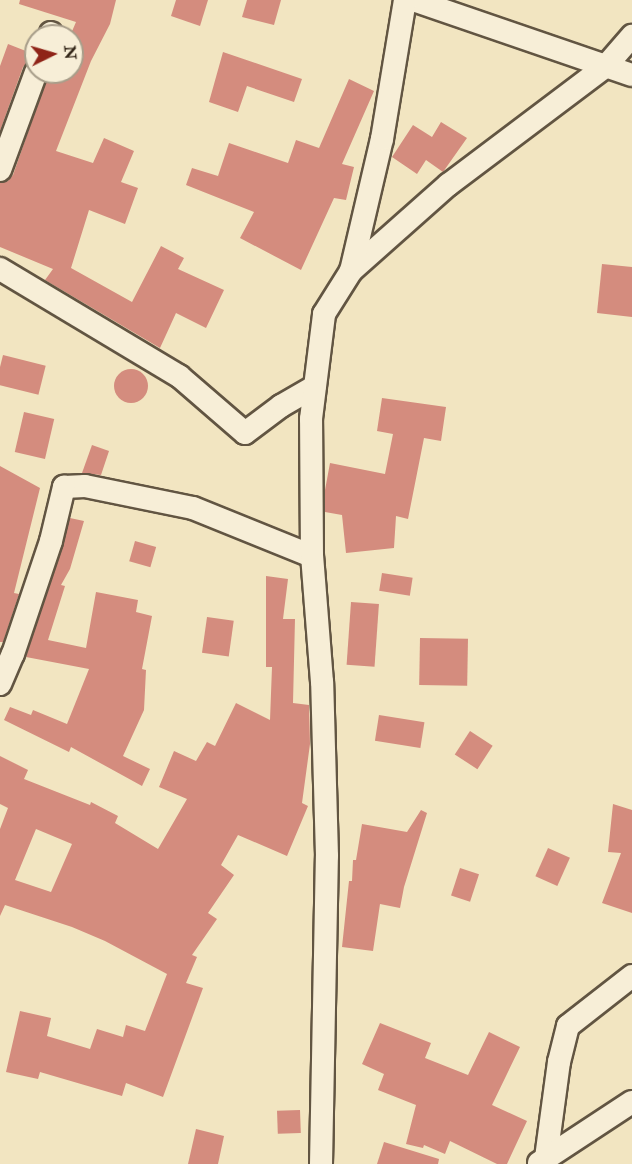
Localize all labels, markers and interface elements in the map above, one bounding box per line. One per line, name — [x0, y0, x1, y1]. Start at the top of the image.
north arrow — [24, 24, 84, 84]
text: N — [59, 45, 81, 61]

